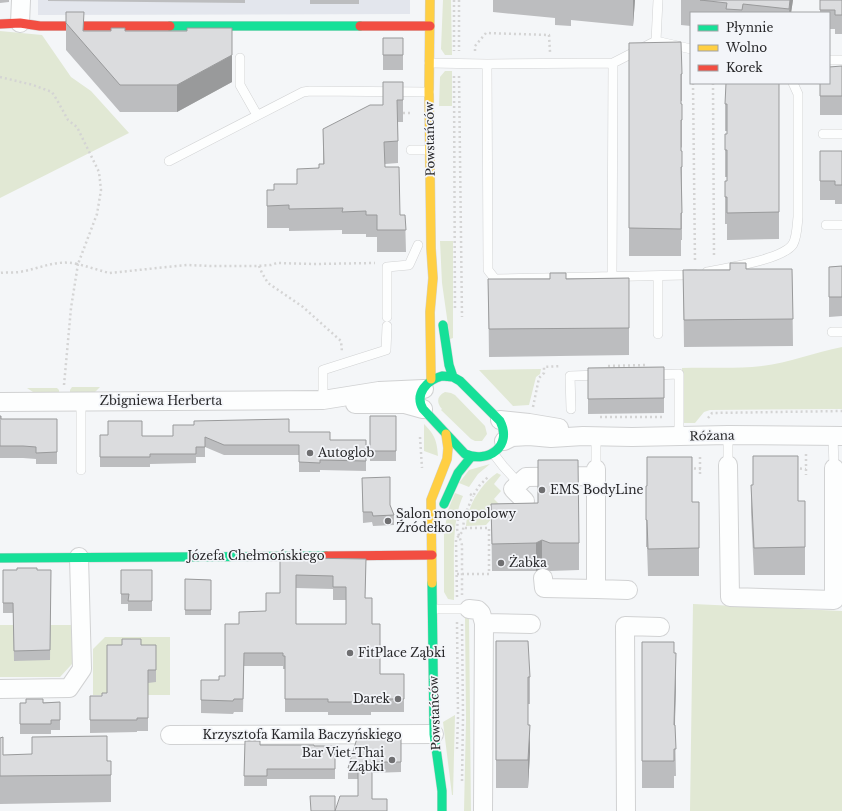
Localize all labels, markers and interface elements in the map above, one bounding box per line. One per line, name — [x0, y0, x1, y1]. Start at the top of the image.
legend — [690, 12, 830, 84]
text: Płynnie — [726, 20, 773, 35]
text: Wolno — [725, 40, 767, 55]
text: Korek — [726, 60, 763, 75]
street label: Powstańców — [421, 101, 438, 177]
street label: Zbigniewa Herberta — [100, 393, 223, 408]
street label: Różana — [689, 428, 735, 443]
place label: Autoglob — [317, 445, 374, 460]
marker: Autoglob — [305, 448, 315, 458]
place label: EMS BodyLine — [550, 482, 643, 497]
marker: EMS BodyLine — [537, 485, 547, 495]
place label: Salon monopolowy Źródełko — [396, 506, 516, 535]
marker: Salon monopolowy Źródełko — [383, 516, 393, 526]
street label: Józefa Chełmońskiego — [185, 548, 325, 563]
place label: Żabka — [509, 554, 547, 570]
marker: Żabka — [496, 558, 506, 568]
place label: FitPlace Ząbki — [358, 645, 445, 660]
marker: FitPlace Ząbki — [345, 648, 355, 658]
street label: Powstańców — [426, 675, 443, 751]
place label: Darek — [353, 691, 391, 706]
marker: Darek — [393, 694, 403, 704]
street label: Krzysztofa Kamila Baczyńskiego — [202, 727, 402, 742]
place label: Bar Viet-Thai Ząbki — [302, 745, 384, 774]
marker: Bar Viet-Thai Ząbki — [387, 755, 397, 765]

